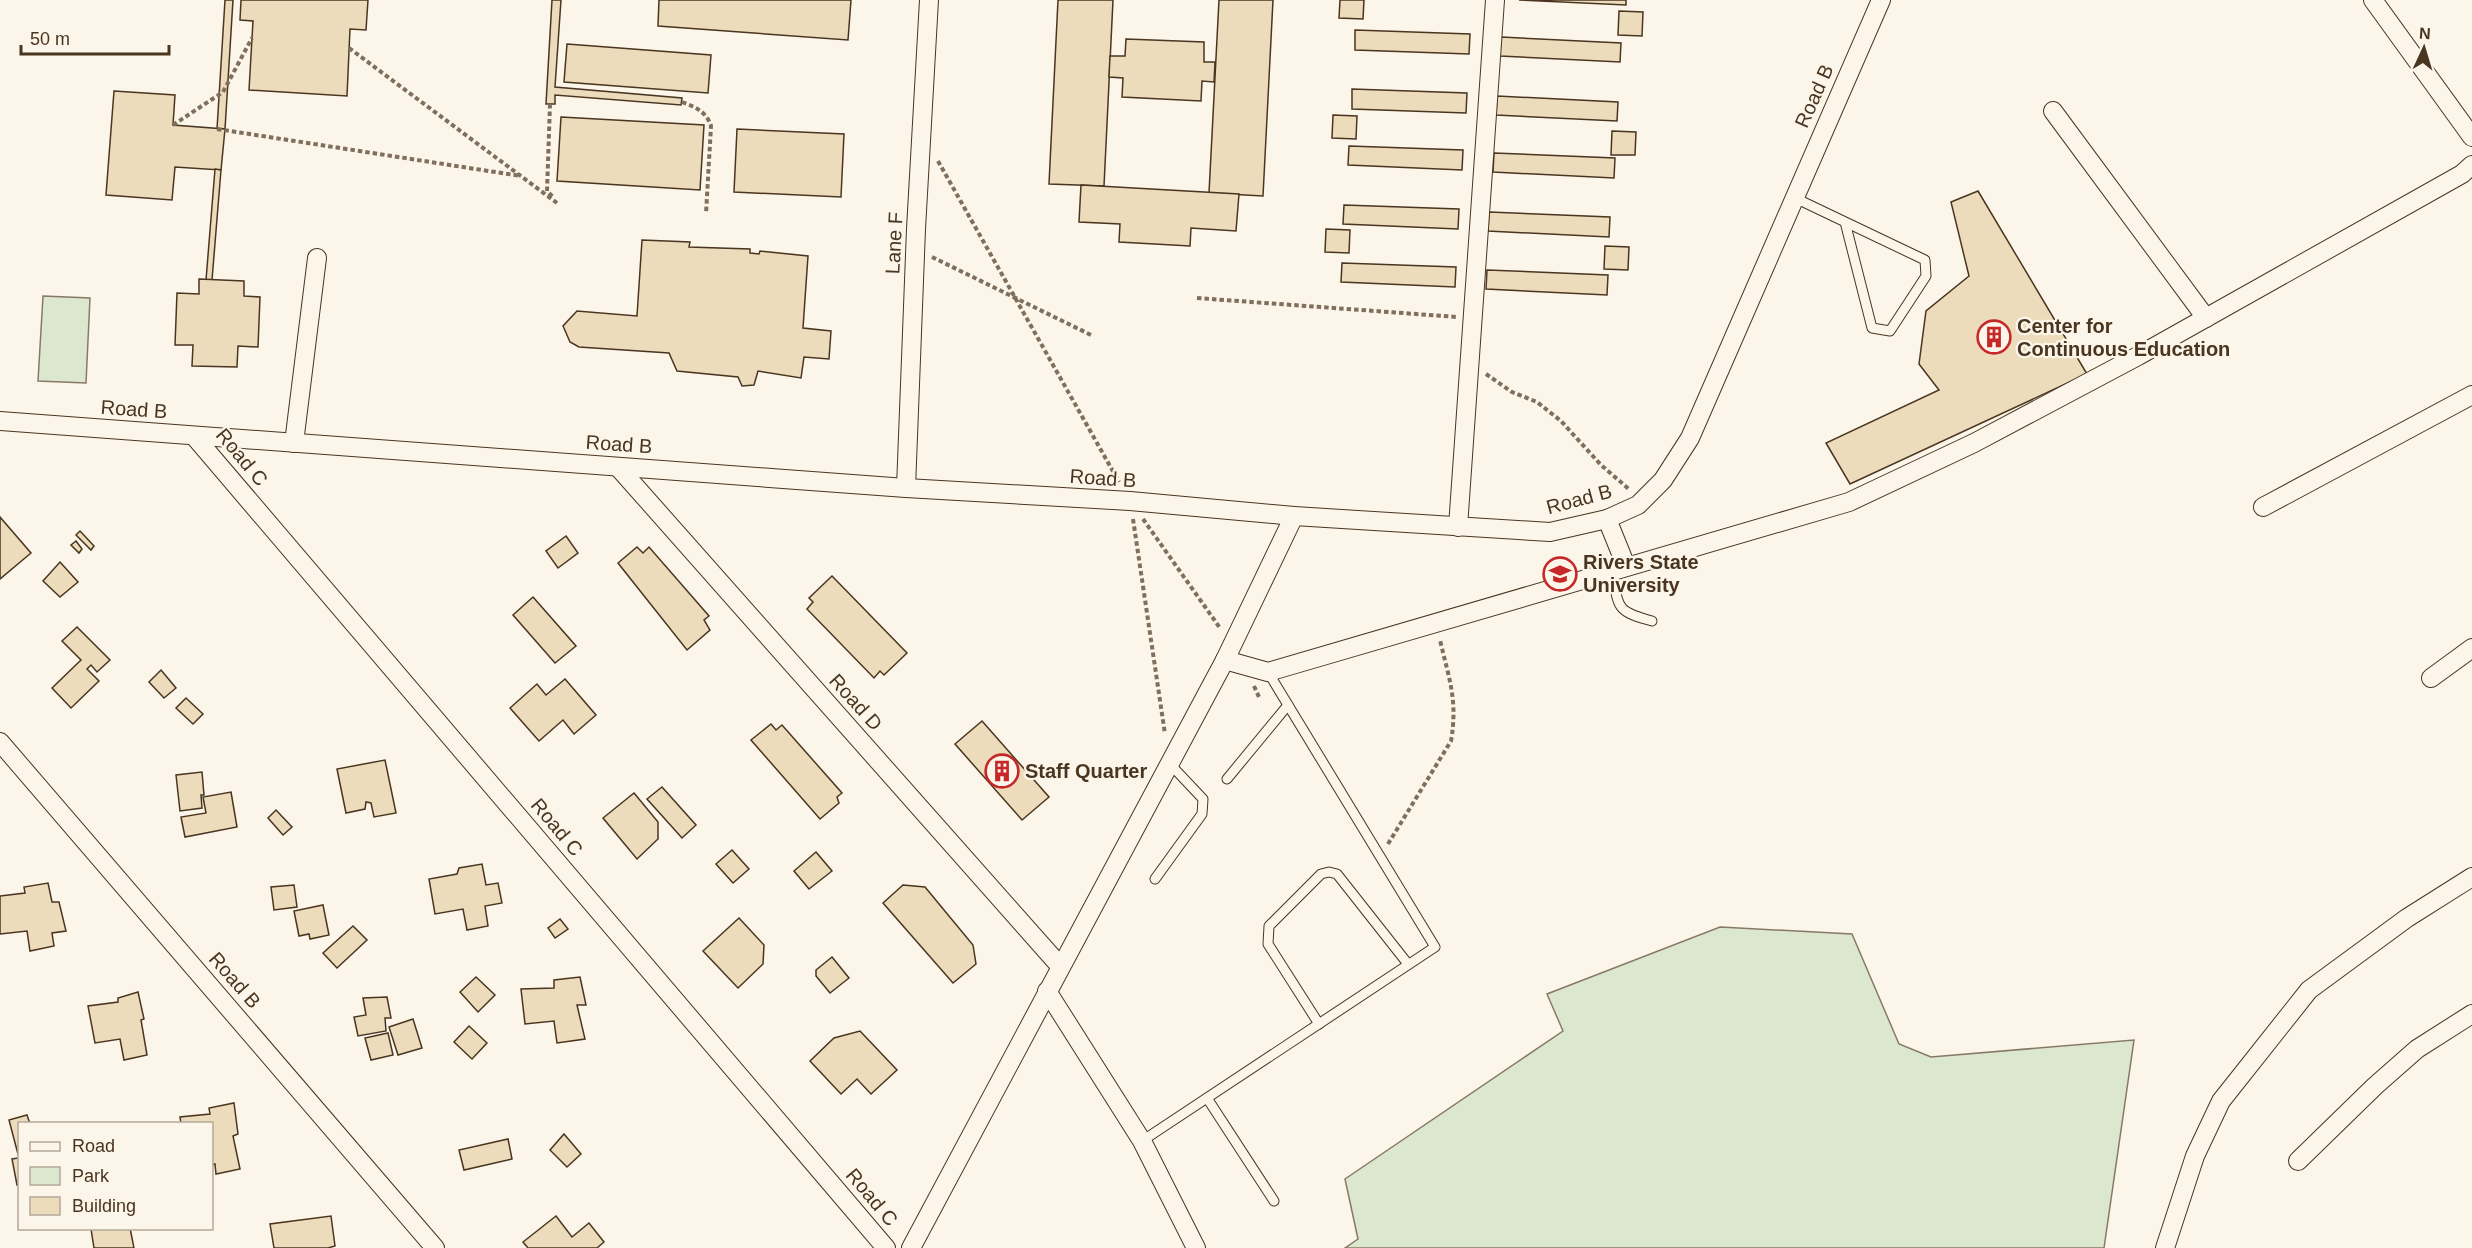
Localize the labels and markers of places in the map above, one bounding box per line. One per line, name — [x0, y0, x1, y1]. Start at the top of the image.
place label: Center for Continuous Education — [2017, 315, 2230, 360]
building icon: Center for Continuous Education — [1976, 319, 2012, 355]
place label: Rivers State University — [1583, 551, 1699, 596]
school or university icon: Rivers State University — [1542, 556, 1578, 592]
building icon: Staff Quarter — [984, 753, 1020, 789]
place label: Staff Quarter — [1025, 760, 1147, 782]

